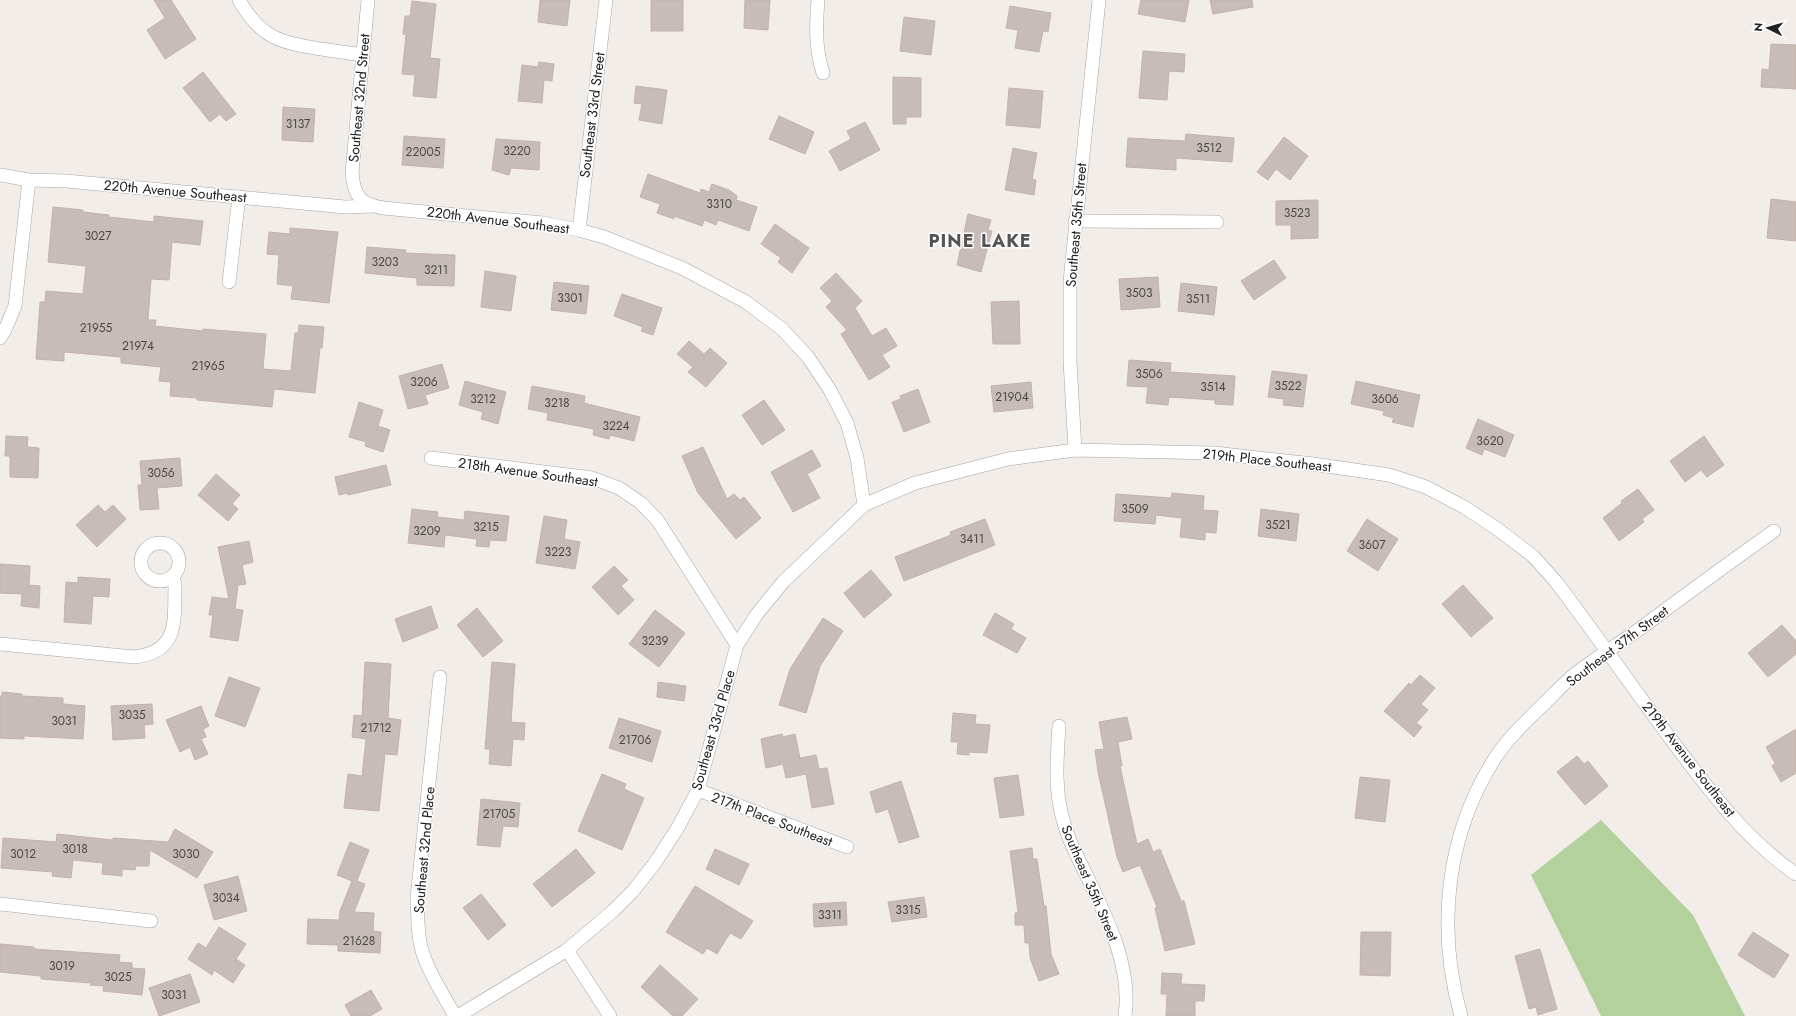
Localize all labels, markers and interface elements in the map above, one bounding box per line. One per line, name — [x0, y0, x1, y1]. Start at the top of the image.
north arrow — [1748, 8, 1788, 48]
text: N — [1750, 22, 1766, 32]
street label: Southeast 32nd Street — [343, 32, 375, 163]
street label: Southeast 33rd Street — [574, 51, 610, 179]
house number: 3137 — [286, 115, 311, 133]
house number: 3512 — [1196, 139, 1222, 157]
house number: 3220 — [503, 142, 531, 160]
house number: 22005 — [406, 143, 441, 161]
street label: Southeast 35th Street — [1061, 162, 1091, 288]
street label: 220th Avenue Southeast — [103, 175, 248, 207]
house number: 3310 — [706, 195, 732, 213]
street label: 220th Avenue Southeast — [426, 201, 571, 239]
house number: 3523 — [1284, 204, 1311, 222]
house number: 3027 — [85, 227, 112, 245]
district label: PINE LAKE — [928, 228, 1032, 254]
house number: 3203 — [371, 253, 399, 271]
house number: 3211 — [424, 261, 448, 279]
house number: 3503 — [1125, 284, 1153, 302]
house number: 3301 — [557, 289, 583, 307]
house number: 3511 — [1186, 290, 1210, 308]
house number: 21955 — [80, 319, 113, 337]
house number: 21974 — [122, 337, 154, 355]
house number: 21965 — [192, 357, 225, 375]
house number: 3506 — [1135, 365, 1163, 383]
house number: 3206 — [410, 373, 438, 391]
house number: 3522 — [1275, 377, 1302, 395]
house number: 3514 — [1200, 378, 1226, 396]
house number: 21904 — [995, 388, 1029, 406]
house number: 3212 — [470, 390, 496, 408]
house number: 3606 — [1371, 390, 1399, 408]
house number: 3218 — [544, 394, 570, 412]
house number: 3224 — [602, 417, 630, 435]
house number: 3620 — [1476, 432, 1504, 450]
street label: 219th Place Southeast — [1202, 443, 1333, 477]
street label: 218th Avenue Southeast — [457, 452, 600, 492]
house number: 3056 — [147, 464, 175, 482]
house number: 3509 — [1121, 500, 1149, 518]
house number: 3521 — [1265, 516, 1291, 534]
house number: 3215 — [473, 518, 499, 536]
house number: 3209 — [413, 522, 441, 540]
house number: 3411 — [960, 530, 984, 548]
house number: 3607 — [1359, 536, 1386, 554]
house number: 3223 — [545, 543, 572, 561]
street label: Southeast 37th Street — [1562, 600, 1673, 691]
house number: 3239 — [642, 632, 669, 650]
street label: Southeast 33rd Place — [686, 667, 740, 793]
street label: 219th Avenue Southeast — [1638, 697, 1741, 821]
house number: 3035 — [118, 706, 146, 724]
house number: 3031 — [51, 712, 77, 730]
house number: 21712 — [361, 719, 392, 737]
house number: 21706 — [619, 731, 651, 749]
street label: Southeast 32nd Place — [408, 786, 440, 914]
street label: 217th Place Southeast — [708, 787, 836, 852]
house number: 21705 — [483, 805, 515, 823]
street label: Southeast 35th Street — [1056, 822, 1124, 945]
house number: 3018 — [62, 840, 88, 858]
house number: 3012 — [10, 845, 36, 863]
house number: 3030 — [172, 845, 200, 863]
house number: 3034 — [212, 889, 240, 907]
house number: 3315 — [895, 901, 921, 919]
house number: 3311 — [818, 906, 842, 924]
house number: 21628 — [343, 932, 375, 950]
house number: 3019 — [49, 957, 75, 975]
house number: 3025 — [104, 968, 132, 986]
house number: 3031 — [161, 986, 187, 1004]

